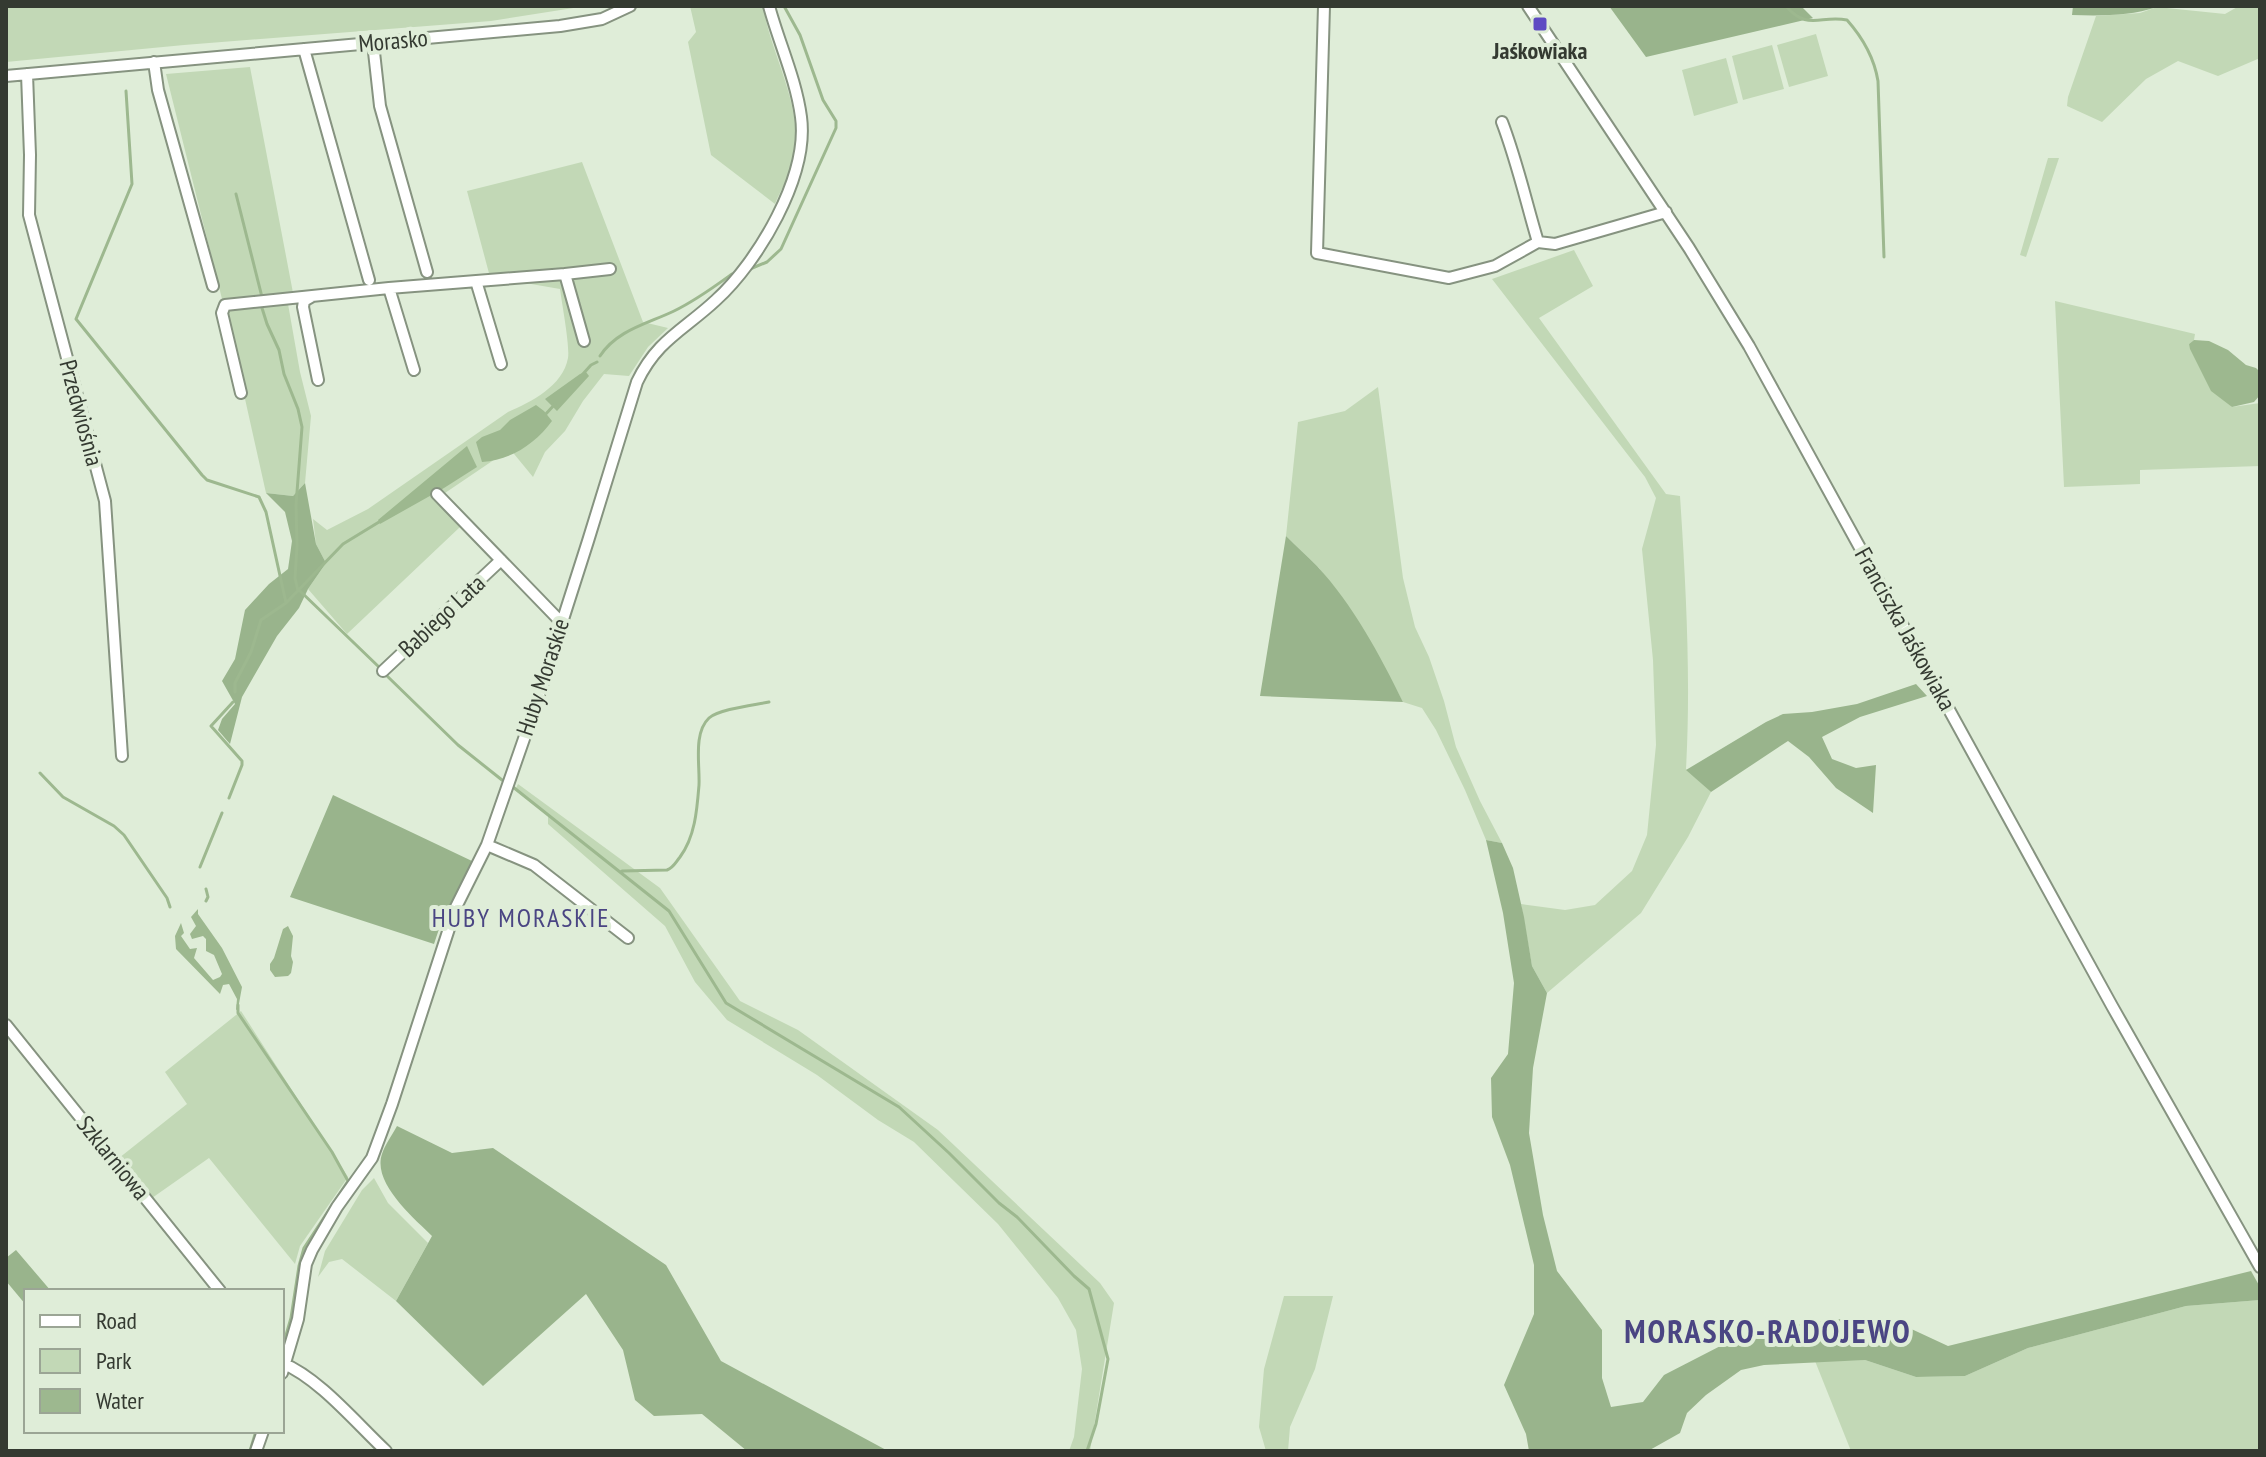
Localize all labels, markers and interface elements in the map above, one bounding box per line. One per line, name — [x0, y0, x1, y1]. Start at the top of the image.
marker: Jaśkowiaka — [1531, 15, 1549, 33]
street label: Morasko — [357, 22, 429, 59]
place label: Jaśkowiaka — [1492, 35, 1587, 66]
street label: Przedwiośnia — [52, 356, 111, 469]
street label: Franciszka Jaśkowiaka — [1848, 542, 1963, 716]
street label: Babiego Lata — [392, 568, 492, 664]
street label: Huby Moraskie — [509, 614, 576, 739]
district label: HUBY MORASKIE — [432, 901, 610, 934]
street label: Szklarniowa — [70, 1109, 157, 1206]
legend — [24, 1289, 284, 1433]
text: Road — [96, 1305, 137, 1336]
district label: MORASKO-RADOJEWO — [1624, 1310, 1912, 1352]
text: Park — [96, 1345, 132, 1376]
text: Water — [96, 1385, 144, 1416]

